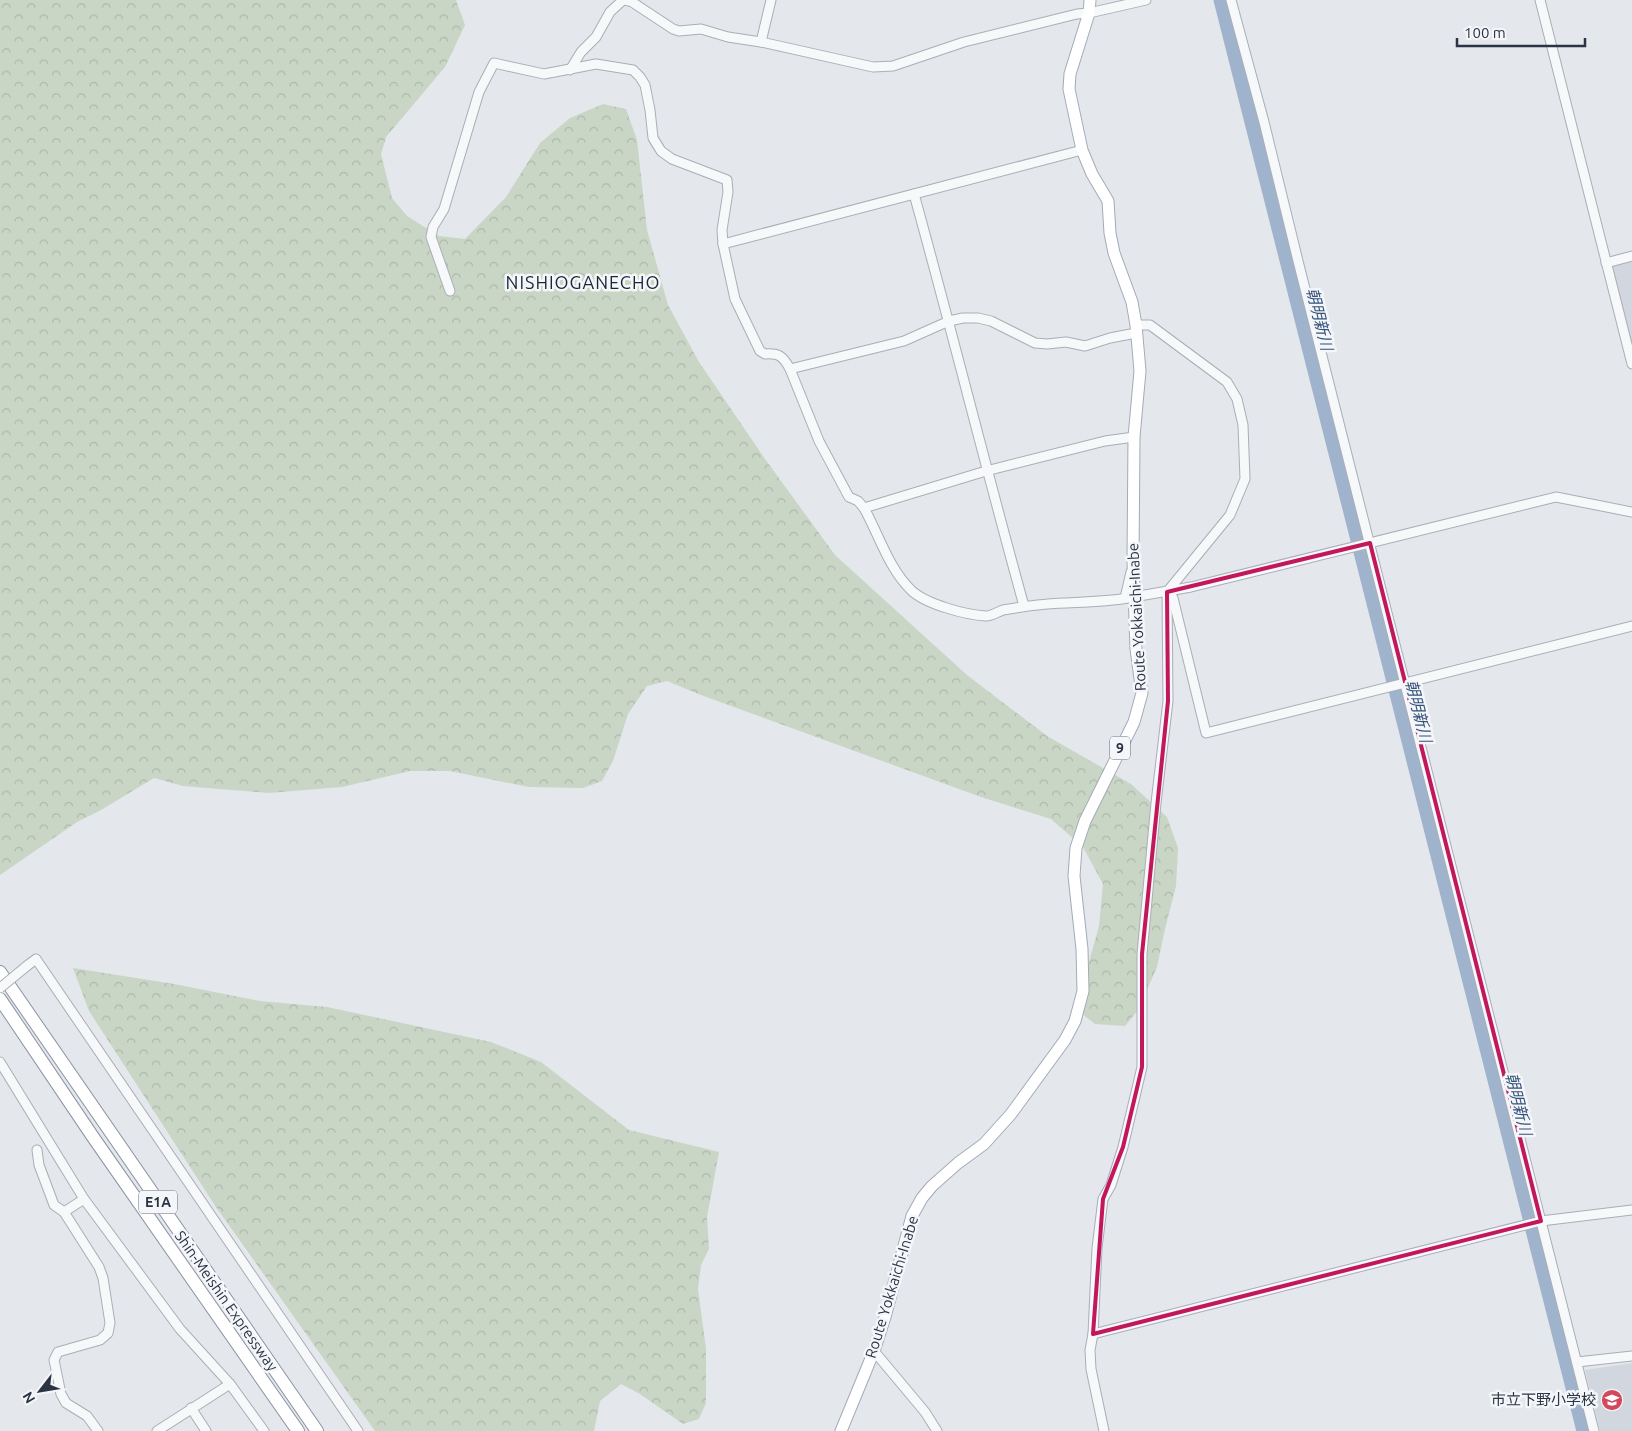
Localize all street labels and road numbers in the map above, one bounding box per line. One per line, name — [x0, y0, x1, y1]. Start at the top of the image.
street label: Route Yokkaichi-Inabe — [1124, 543, 1149, 691]
road number: 9 — [1110, 736, 1130, 760]
road number: E1A — [139, 1190, 177, 1214]
street label: Route Yokkaichi-Inabe — [862, 1213, 921, 1360]
street label: Shin-Meishin Expressway — [172, 1227, 281, 1374]

